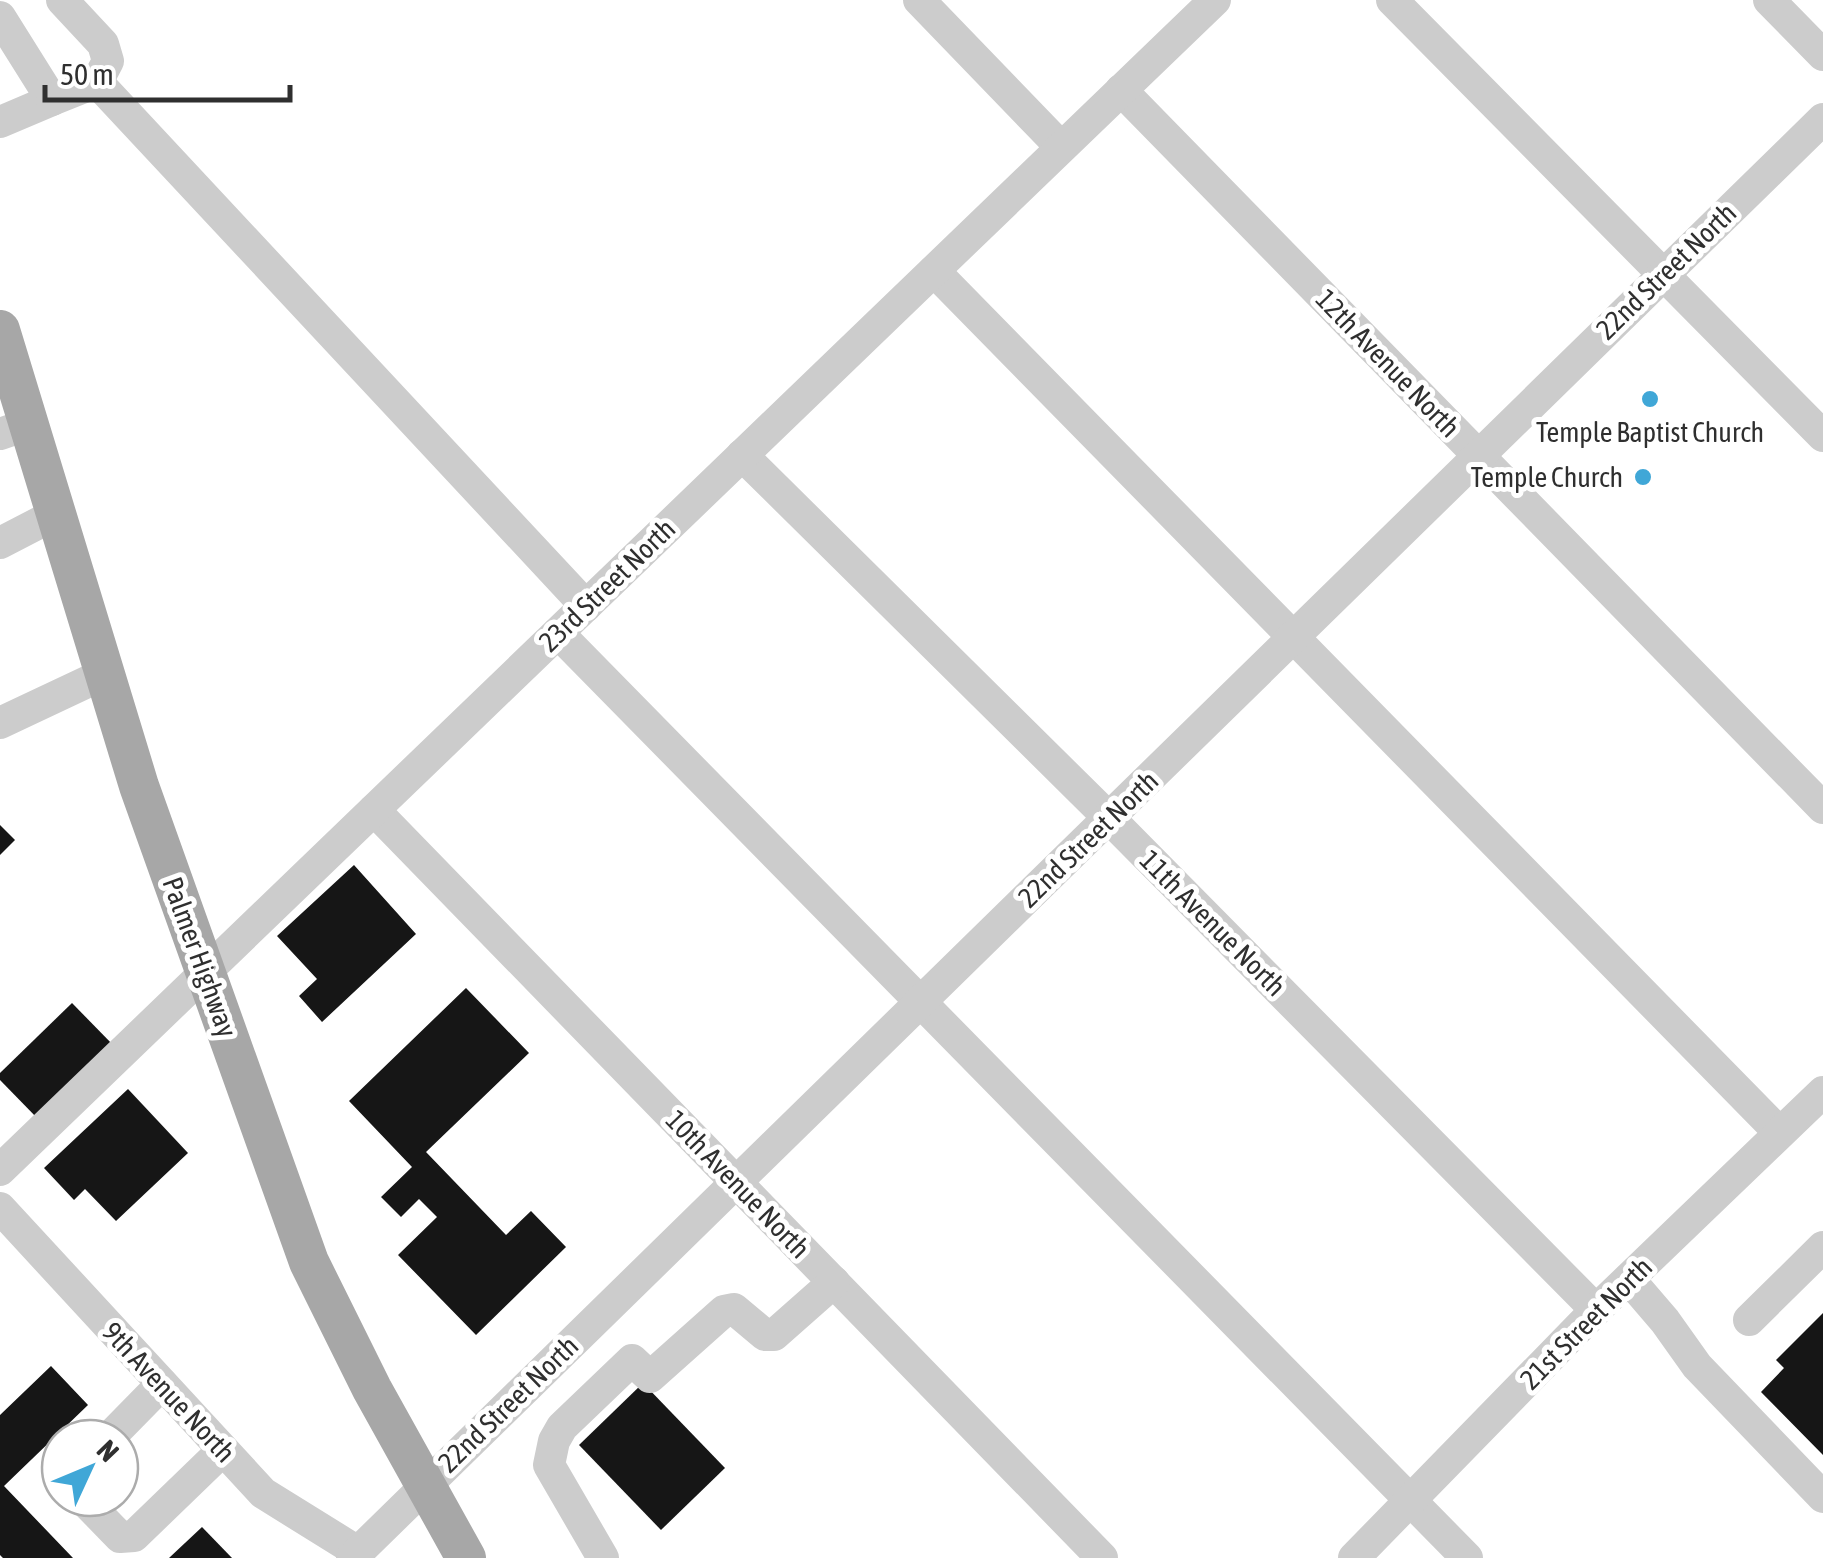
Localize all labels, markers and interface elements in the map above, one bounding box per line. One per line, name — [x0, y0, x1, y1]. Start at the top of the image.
scale bar — [45, 40, 290, 102]
text: 50 m — [60, 57, 114, 91]
street label: 22nd Street North — [1590, 196, 1742, 346]
street label: 12th Avenue North — [1310, 283, 1466, 443]
marker: Temple Baptist Church — [1639, 388, 1661, 410]
place label: Temple Baptist Church — [1536, 416, 1764, 448]
place label: Temple Church — [1471, 461, 1623, 493]
marker: Temple Church — [1632, 466, 1654, 488]
street label: 23rd Street North — [532, 512, 682, 658]
street label: 22nd Street North — [1012, 764, 1164, 914]
street label: 11th Avenue North — [1134, 844, 1292, 1002]
street label: Palmer Highway — [156, 873, 244, 1041]
street label: 10th Avenue North — [660, 1104, 816, 1264]
street label: 21st Street North — [1514, 1251, 1658, 1395]
street label: 9th Avenue North — [96, 1315, 242, 1469]
street label: 22nd Street North — [432, 1329, 584, 1479]
north arrow — [40, 1418, 140, 1518]

